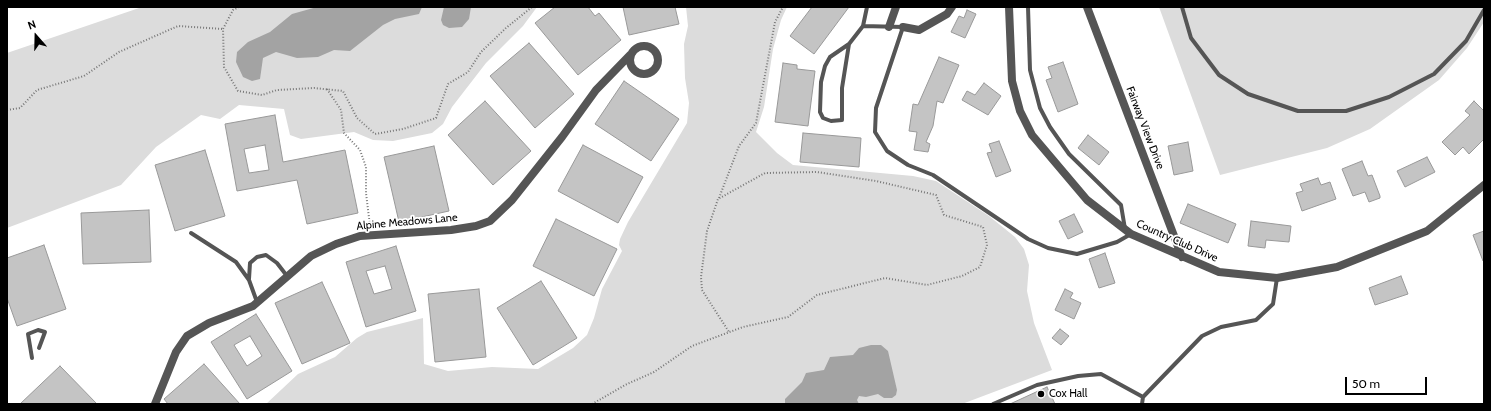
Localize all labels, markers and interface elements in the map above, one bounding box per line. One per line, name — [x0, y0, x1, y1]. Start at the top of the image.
north arrow — [16, 16, 56, 56]
text: N — [26, 17, 38, 33]
street label: Fairway View Drive — [1123, 85, 1167, 171]
street label: Alpine Meadows Lane — [356, 211, 458, 233]
street label: Country Club Drive — [1134, 217, 1220, 265]
scale bar — [1347, 369, 1429, 395]
text: 50 m — [1352, 376, 1380, 391]
place label: Cox Hall — [1049, 387, 1087, 401]
marker: Cox Hall — [1036, 389, 1046, 399]

